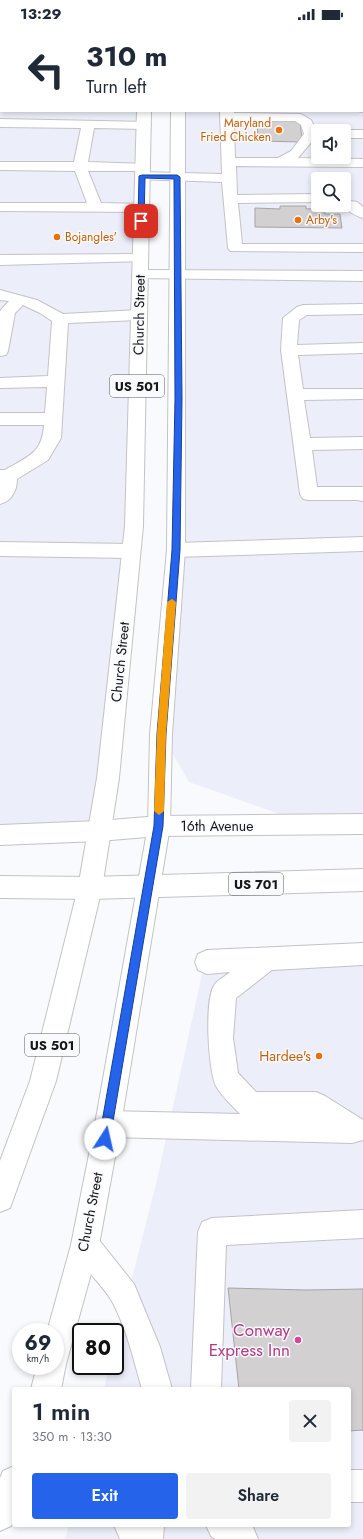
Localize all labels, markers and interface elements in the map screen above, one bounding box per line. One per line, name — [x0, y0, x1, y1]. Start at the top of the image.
text: 13:29 — [20, 3, 62, 25]
text: 310 m — [86, 36, 168, 77]
icon: left — [20, 44, 72, 96]
text: Turn left — [86, 74, 146, 100]
place label: Maryland Fried Chicken — [200, 114, 271, 146]
map controls — [311, 124, 351, 212]
button: sound — [311, 124, 351, 164]
marker: Maryland Fried Chicken — [274, 125, 284, 135]
button: search — [311, 172, 351, 212]
pin — [124, 204, 158, 238]
icon: arrive — [130, 210, 152, 232]
place label: Arby's — [306, 211, 337, 229]
marker: Arby's — [293, 215, 303, 225]
place label: Bojangles' — [65, 228, 117, 246]
marker: Bojangles' — [52, 232, 62, 242]
street label: Church Street — [128, 274, 150, 355]
road number: US 501 — [110, 375, 164, 397]
street label: Church Street — [106, 620, 134, 703]
street label: 16th Avenue — [181, 816, 253, 836]
road number: US 701 — [229, 873, 283, 895]
road number: US 501 — [25, 1034, 79, 1056]
place label: Hardee's — [259, 1046, 311, 1066]
marker: Hardee's — [314, 1051, 324, 1061]
position arrow — [84, 1118, 126, 1160]
street label: Church Street — [73, 1170, 108, 1253]
place label: Conway Express Inn — [209, 1318, 291, 1362]
speed limit sign: 80 — [72, 1323, 124, 1375]
text: 69 — [25, 1329, 51, 1358]
marker: Conway Express Inn — [293, 1335, 303, 1345]
text: km/h — [27, 1351, 49, 1366]
text: 1 min — [32, 1394, 90, 1429]
button: close — [289, 1400, 331, 1442]
text: 350 m · 13:30 — [32, 1427, 112, 1446]
button: Exit — [32, 1473, 178, 1519]
button: Share — [186, 1473, 331, 1519]

